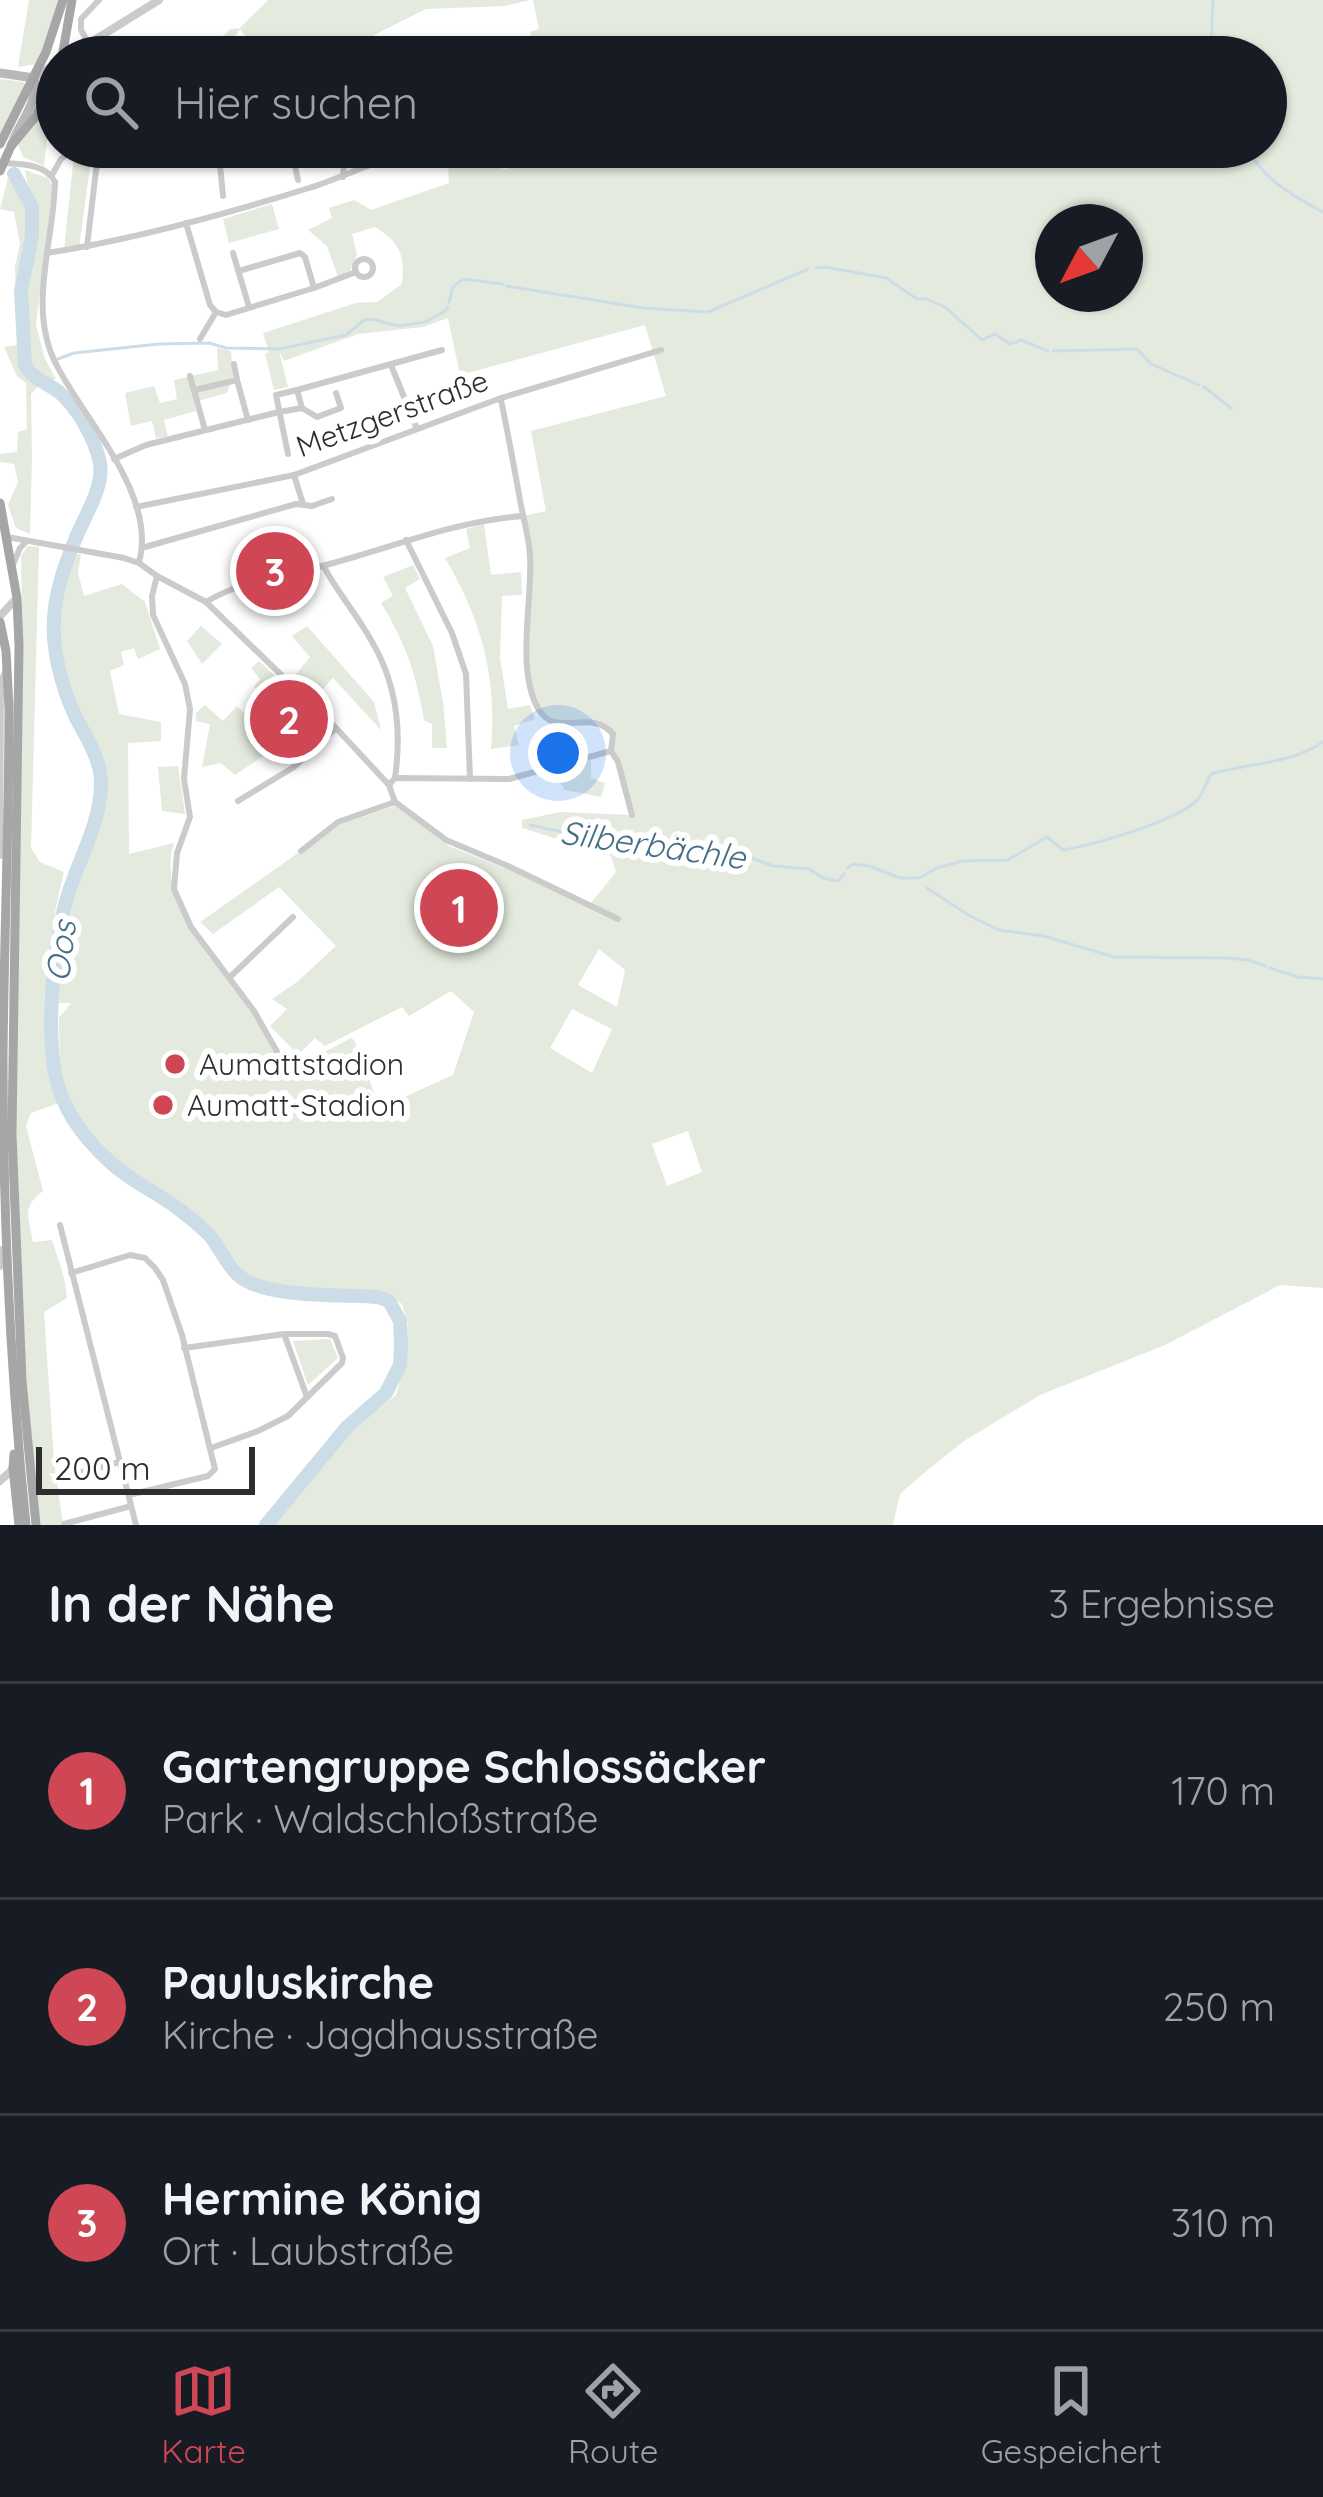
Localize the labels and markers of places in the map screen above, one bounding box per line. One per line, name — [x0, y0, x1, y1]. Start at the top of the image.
pin: 3 — [236, 526, 314, 616]
pin: 2 — [250, 674, 328, 764]
pin: 1 — [420, 863, 498, 953]
place label: Aumattstadion — [199, 1045, 404, 1083]
marker: Aumattstadion — [162, 1051, 188, 1077]
place label: Aumatt-Stadion — [187, 1086, 406, 1124]
marker: Aumatt-Stadion — [150, 1092, 176, 1118]

